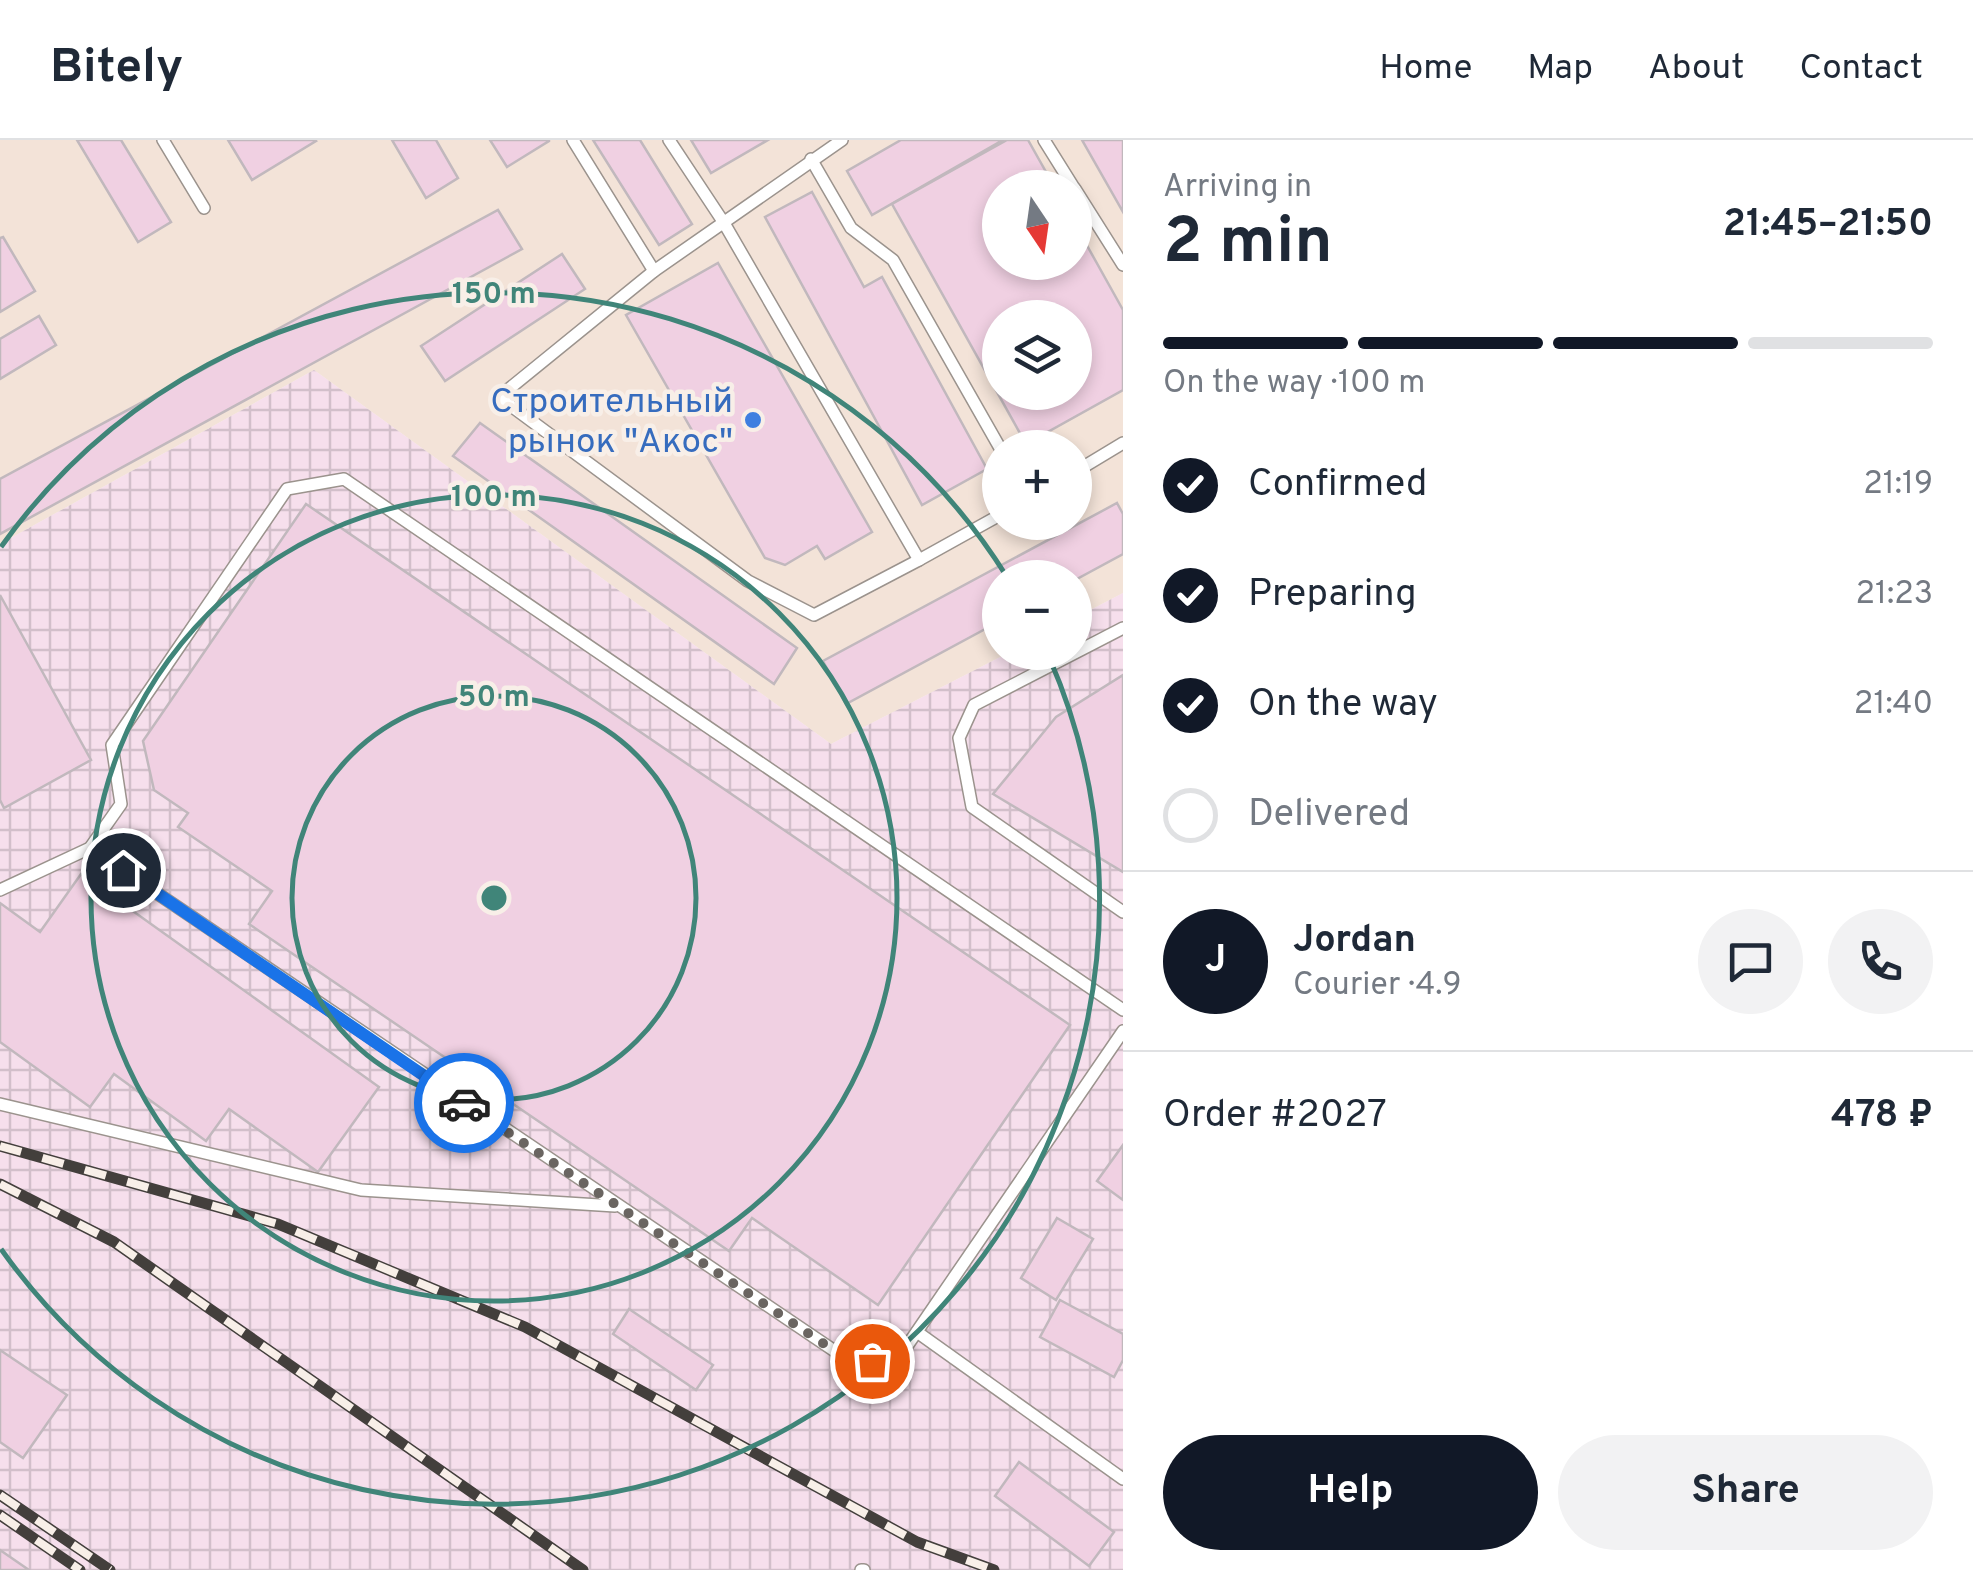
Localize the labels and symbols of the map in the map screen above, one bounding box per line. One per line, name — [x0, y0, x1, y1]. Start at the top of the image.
north arrow — [982, 170, 1092, 280]
text: 150 m — [452, 277, 536, 314]
place label: Строительный рынок "Акос" — [490, 381, 733, 465]
marker: Строительный рынок "Акос" — [742, 409, 764, 431]
text: 100 m — [451, 480, 537, 517]
text: 50 m — [458, 680, 530, 717]
pin — [81, 828, 166, 913]
centre of rings — [476, 880, 512, 916]
courier — [414, 1053, 514, 1153]
pin — [830, 1319, 915, 1404]

